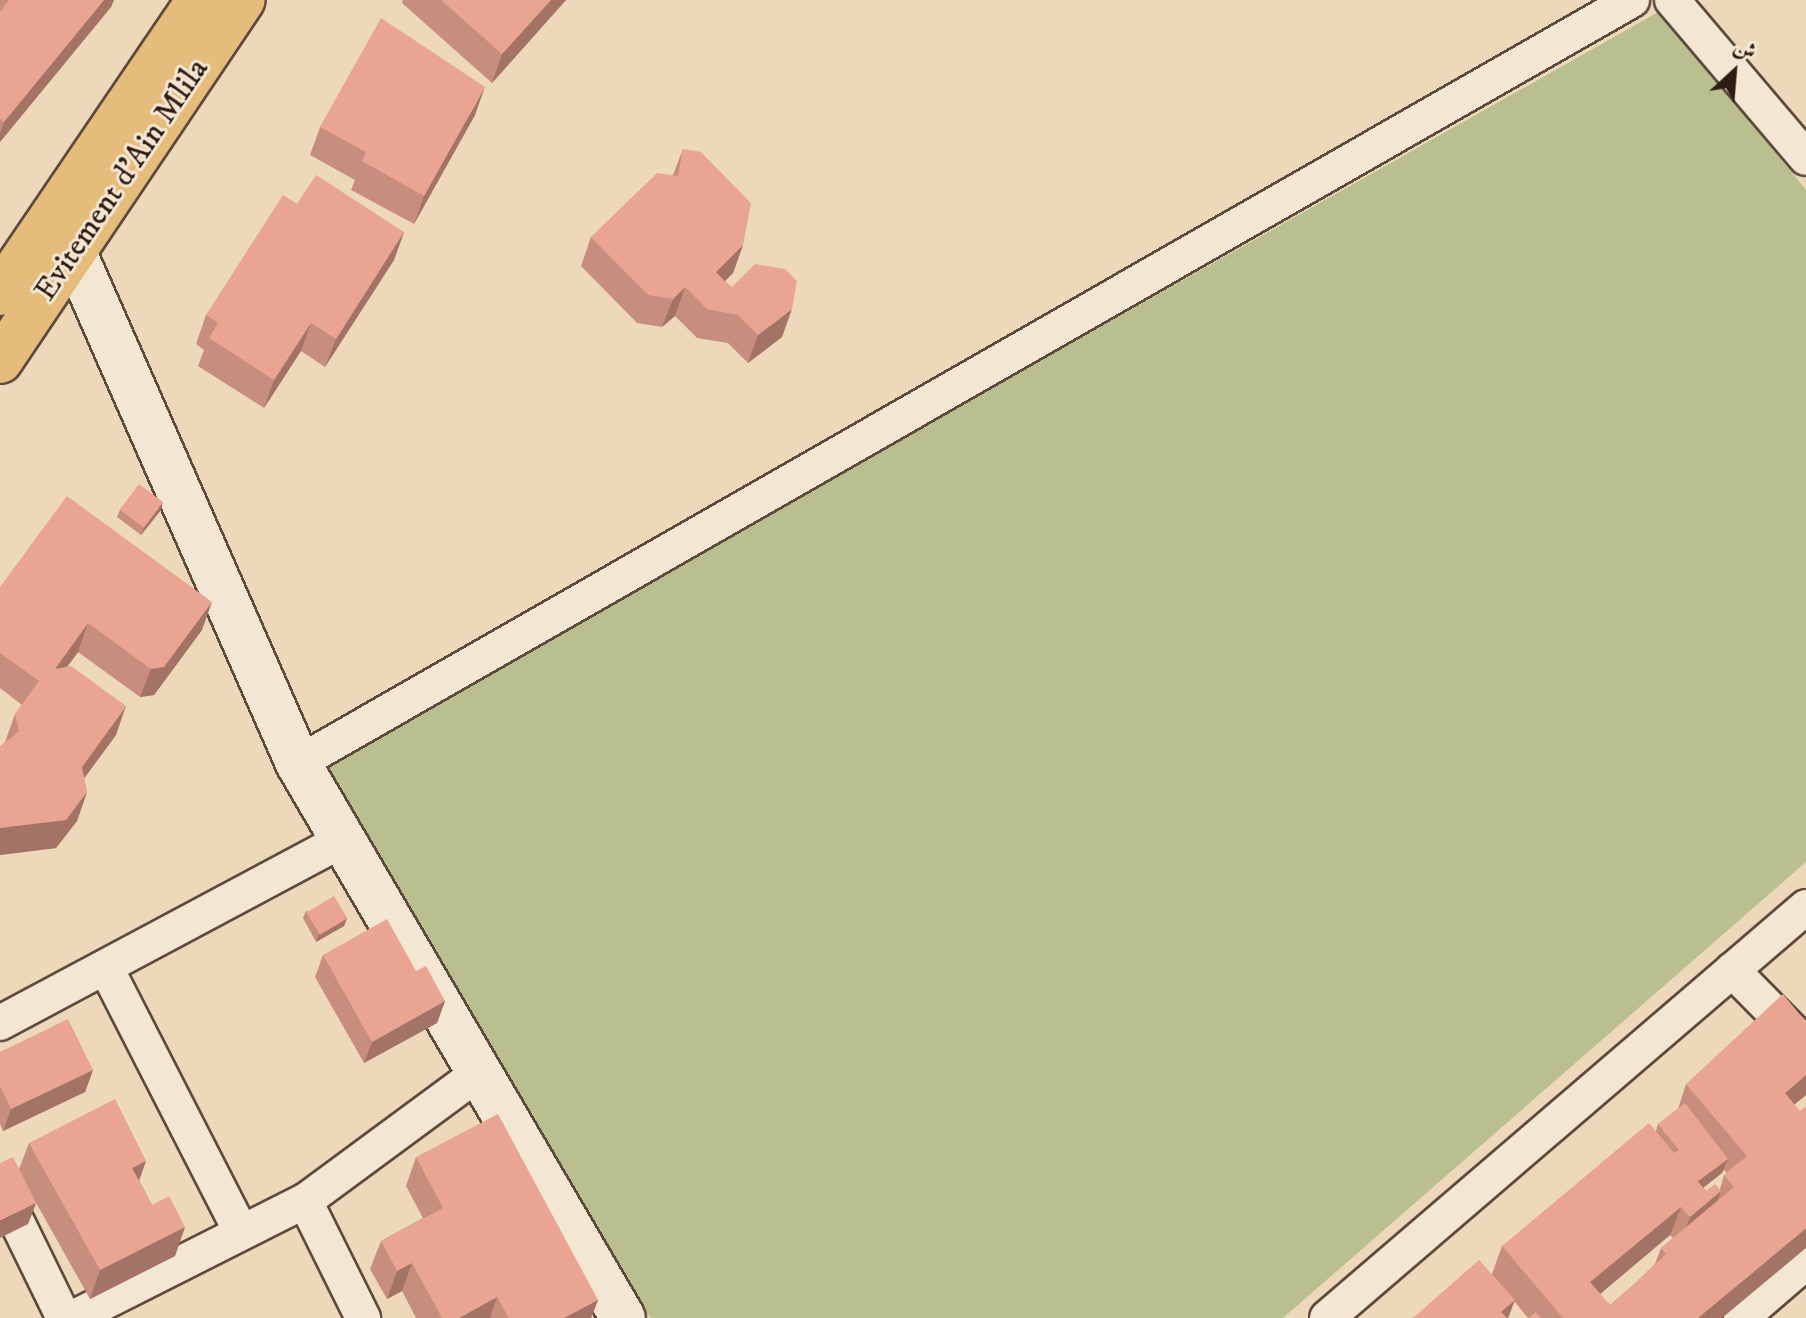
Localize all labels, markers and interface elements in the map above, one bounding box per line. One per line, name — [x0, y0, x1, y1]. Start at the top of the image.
north arrow — [1694, 32, 1774, 112]
text: ش — [1729, 33, 1760, 67]
street label: Evitement d'Ain Mlila — [27, 51, 217, 309]

